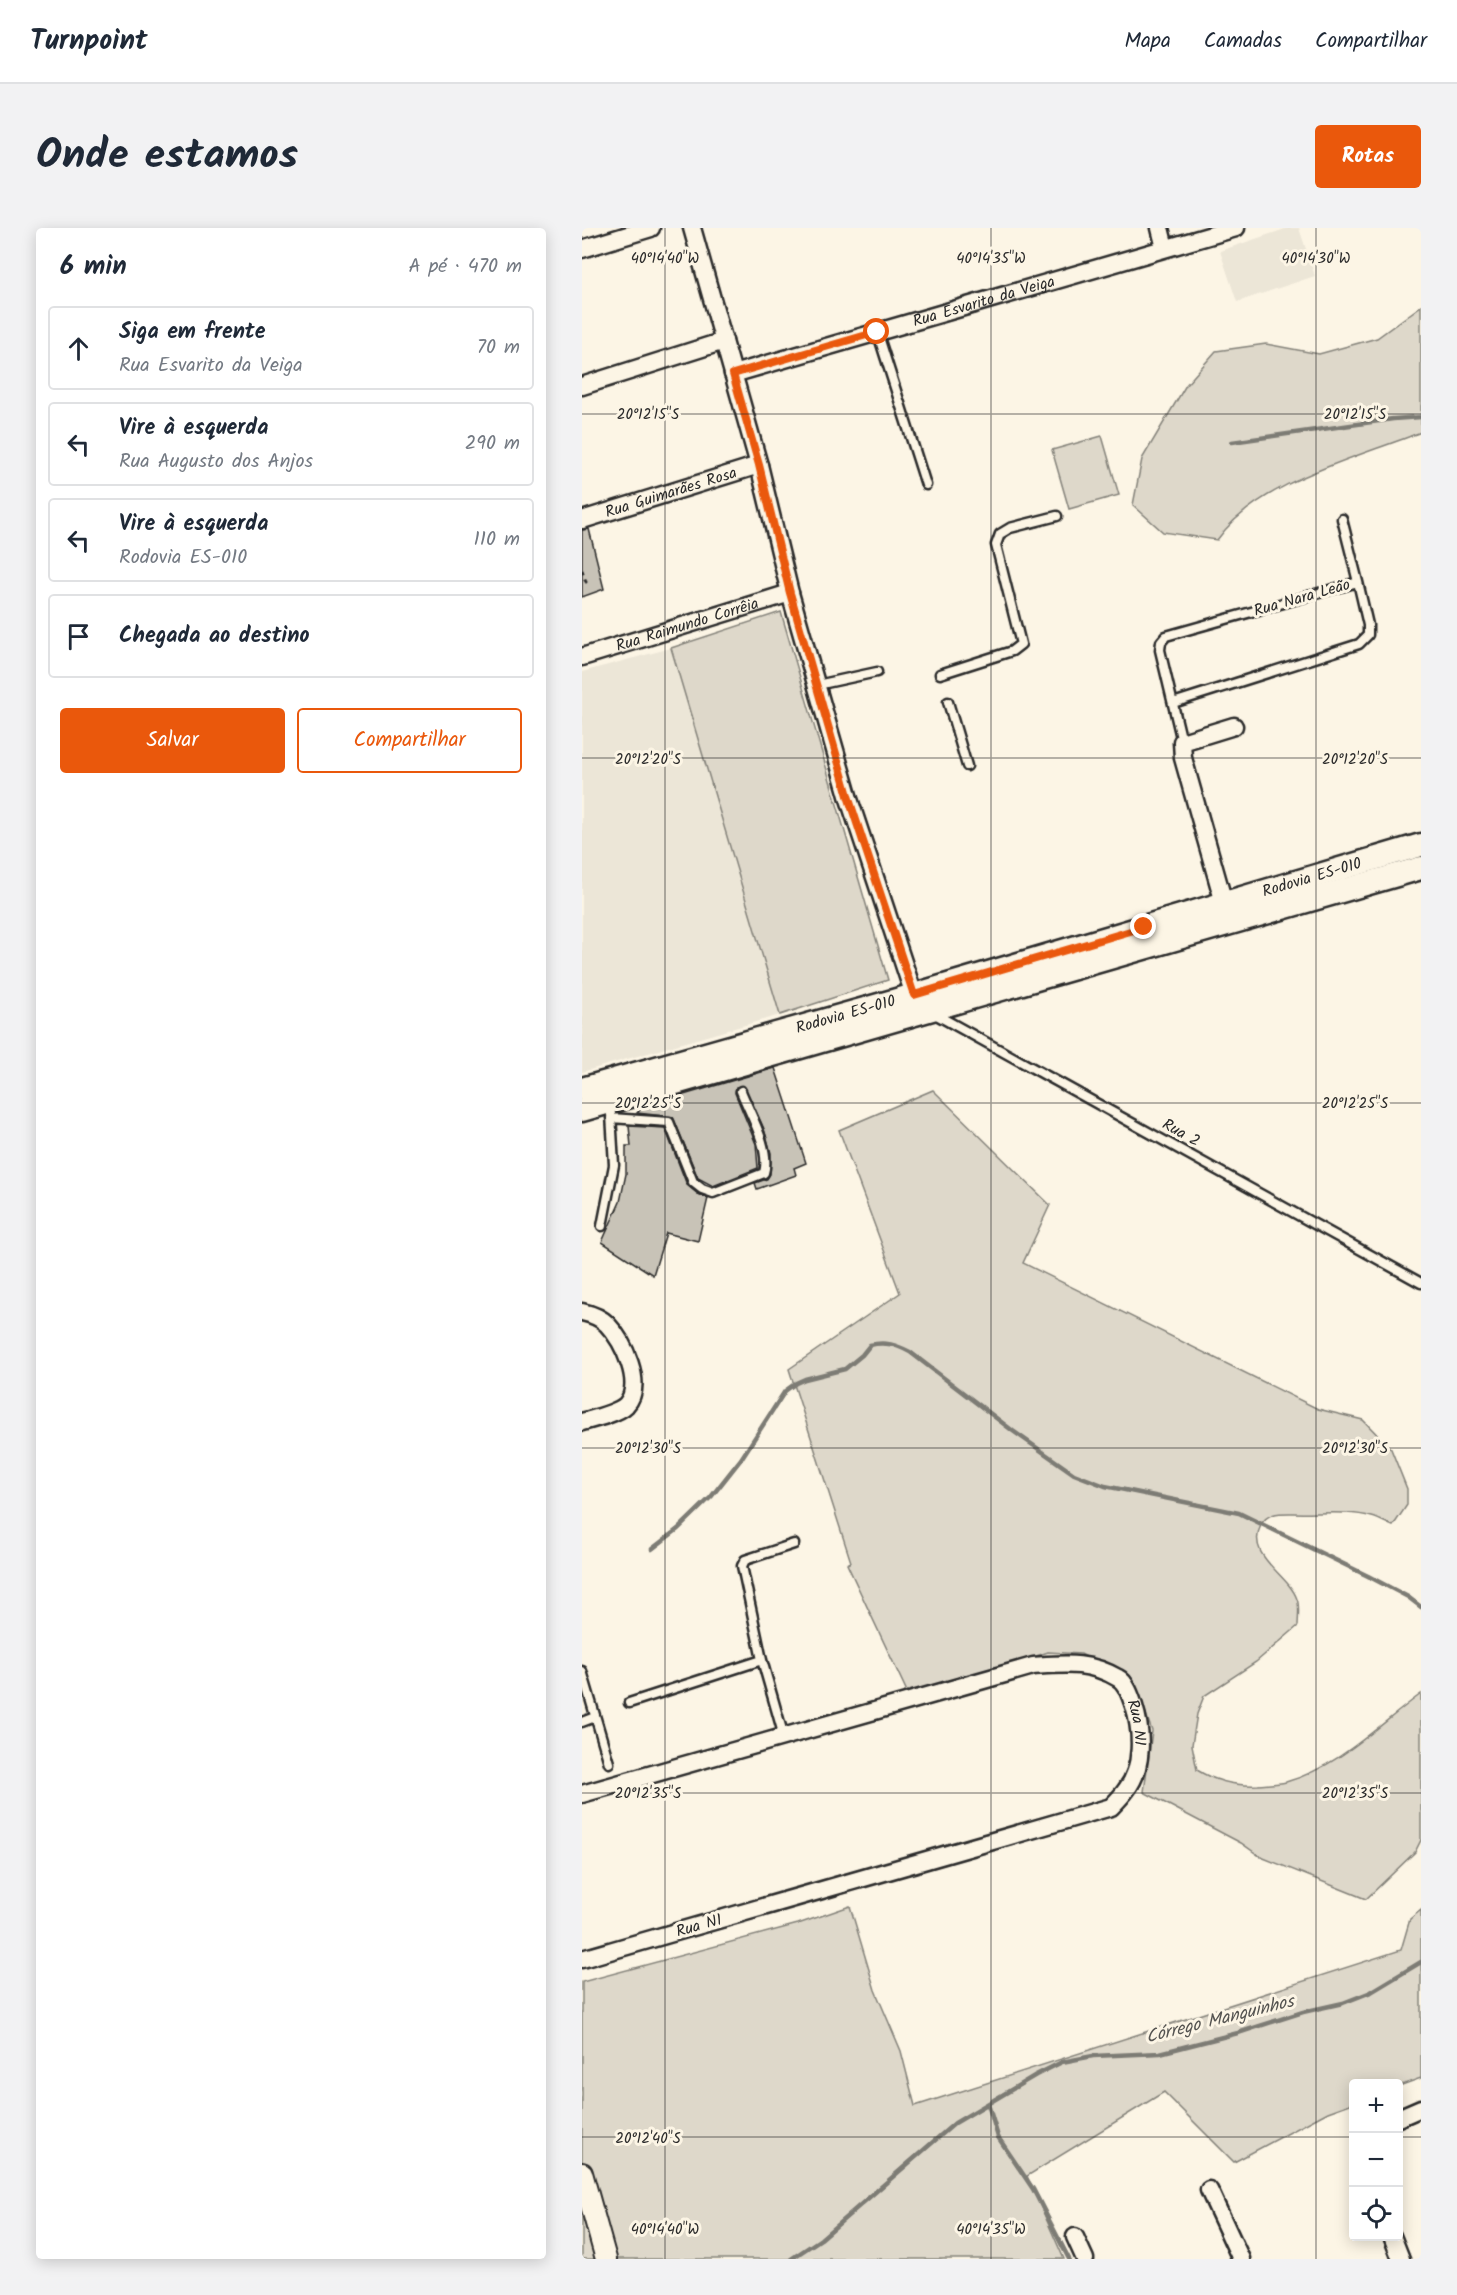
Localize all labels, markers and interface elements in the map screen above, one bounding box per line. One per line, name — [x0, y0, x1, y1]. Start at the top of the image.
text: Turnpoint — [30, 19, 148, 64]
text: Mapa — [1124, 25, 1171, 58]
text: Camadas — [1204, 25, 1282, 58]
text: Compartilhar — [1315, 25, 1427, 58]
text: Onde estamos — [36, 123, 298, 190]
button: Rotas — [1315, 125, 1421, 188]
text: 6 min — [60, 246, 127, 288]
text: 40°14'40"W — [631, 247, 699, 271]
text: 40°14'35"W — [956, 247, 1026, 271]
text: 40°14'30"W — [1282, 247, 1351, 271]
text: A pé · 470 m — [409, 251, 522, 283]
street label: Rua Esvarito da Veiga — [910, 269, 1058, 334]
text: Siga em frente — [119, 315, 265, 350]
route start — [863, 318, 889, 344]
icon: ahead — [62, 332, 95, 365]
text: 70 m — [477, 332, 520, 364]
text: Rua Esvarito da Veiga — [119, 350, 303, 382]
text: 20°12'15"S — [617, 403, 679, 427]
text: 20°12'15"S — [1324, 403, 1386, 427]
text: Vire à esquerda — [119, 411, 268, 446]
icon: left — [62, 428, 95, 461]
text: 290 m — [465, 428, 520, 460]
text: Rua Augusto dos Anjos — [119, 446, 313, 478]
street label: Rua Guimarães Rosa — [602, 460, 740, 525]
text: Vire à esquerda — [119, 507, 268, 542]
icon: left — [62, 524, 95, 557]
text: 110 m — [474, 524, 520, 556]
text: Rodovia ES-010 — [119, 542, 247, 574]
street label: Rua Nara Leão — [1251, 572, 1353, 624]
street label: Rua Raimundo Corrêia — [613, 591, 762, 658]
text: Chegada ao destino — [119, 619, 310, 654]
icon: arrive — [62, 620, 95, 653]
button: Salvar — [60, 708, 285, 773]
button: Compartilhar — [297, 708, 522, 773]
text: 20°12'20"S — [615, 748, 681, 772]
text: 20°12'20"S — [1322, 748, 1388, 772]
street label: Rodovia ES-010 — [1259, 851, 1365, 904]
route end — [1130, 913, 1156, 939]
street label: Rodovia ES-010 — [793, 988, 898, 1040]
text: 20°12'25"S — [615, 1092, 681, 1116]
text: 20°12'25"S — [1322, 1092, 1388, 1116]
street label: Rua 2 — [1157, 1112, 1205, 1154]
text: 20°12'30"S — [615, 1437, 681, 1461]
text: 20°12'30"S — [1322, 1437, 1388, 1461]
street label: Rua N1 — [1120, 1696, 1152, 1746]
text: 20°12'35"S — [615, 1782, 681, 1806]
text: 20°12'35"S — [1322, 1782, 1388, 1806]
street label: Rua N1 — [673, 1908, 725, 1944]
water label: Córrego Manguinhos — [1143, 1987, 1299, 2052]
map controls — [1349, 2079, 1403, 2241]
button: + — [1349, 2079, 1403, 2133]
text: 20°12'40"S — [615, 2127, 681, 2151]
button: − — [1349, 2133, 1403, 2187]
button: locate — [1349, 2187, 1403, 2241]
text: 40°14'40"W — [631, 2218, 699, 2242]
text: 40°14'35"W — [956, 2218, 1026, 2242]

